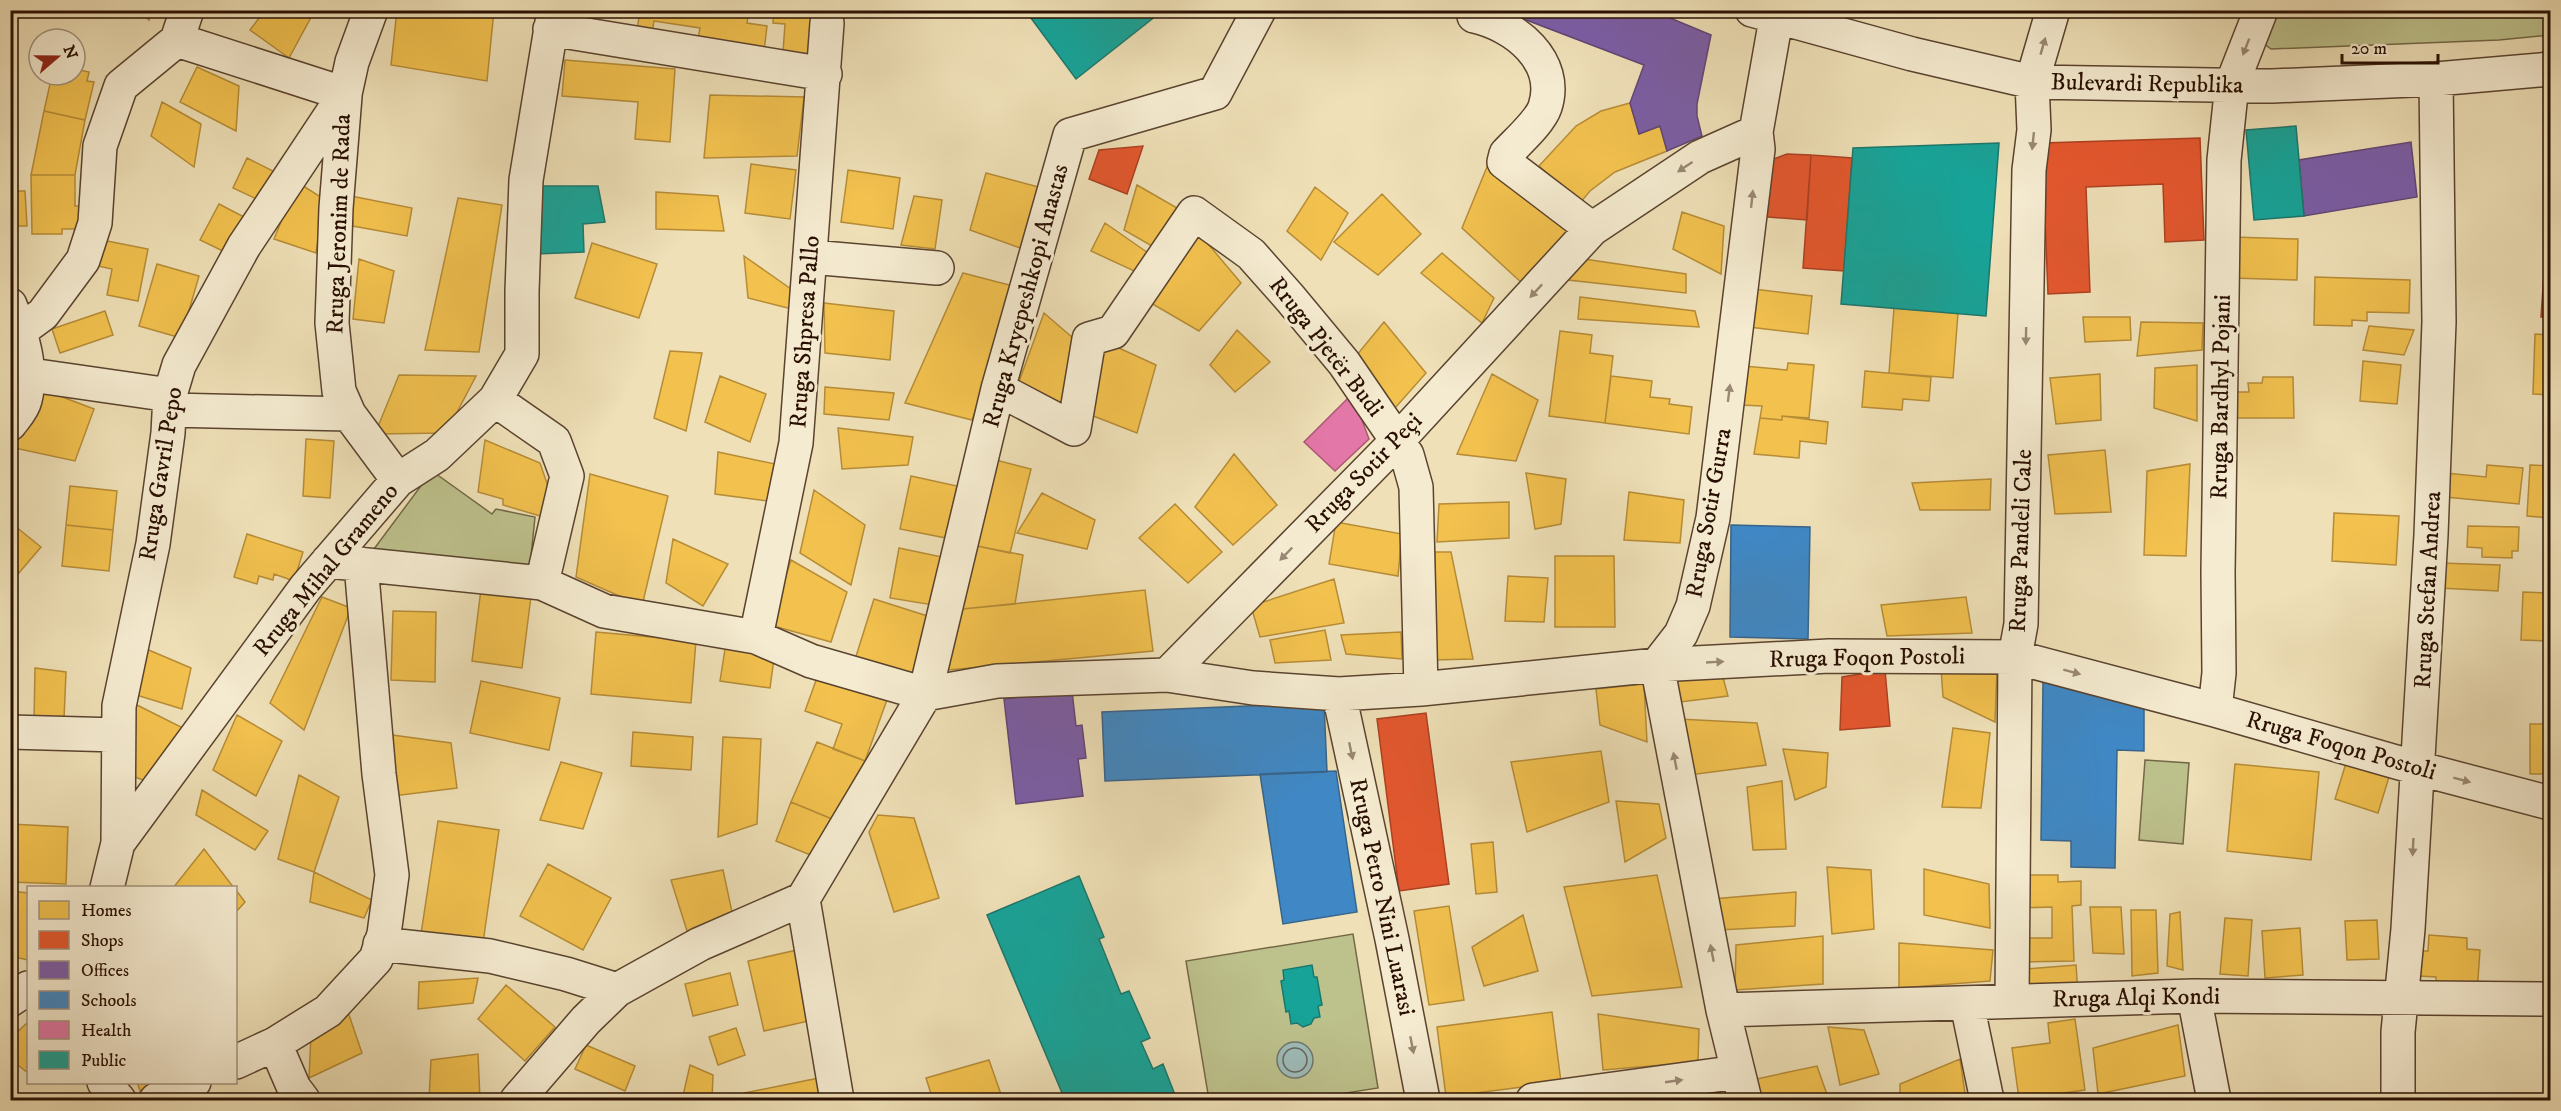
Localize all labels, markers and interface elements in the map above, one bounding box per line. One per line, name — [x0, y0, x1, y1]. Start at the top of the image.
north arrow — [27, 27, 87, 87]
scale bar — [2342, 27, 2438, 65]
one-way arrow — [2039, 37, 2048, 55]
one-way arrow — [2241, 38, 2250, 56]
text: 20 m — [2351, 38, 2387, 60]
text: N — [59, 43, 82, 62]
street label: Bulevardi Republika — [2050, 67, 2244, 101]
street label: Rruga Jeronim de Rada — [320, 113, 358, 335]
one-way arrow — [2028, 131, 2037, 150]
street label: Rruga Kryepeshkopi Anastas — [976, 161, 1076, 431]
one-way arrow — [1677, 161, 1693, 172]
one-way arrow — [1747, 190, 1757, 209]
street label: Rruga Shpresa Pallo — [783, 235, 827, 429]
street label: Rruga Pjetër Budi — [1262, 271, 1390, 423]
one-way arrow — [1529, 283, 1543, 298]
street label: Rruga Bardhyl Pojani — [2204, 294, 2238, 500]
one-way arrow — [2022, 326, 2031, 345]
one-way arrow — [1725, 383, 1734, 402]
street label: Rruga Gavril Pepo — [132, 385, 190, 563]
street label: Rruga Sotir Peçi — [1299, 407, 1429, 539]
street label: Rruga Sotir Gurra — [1679, 425, 1739, 600]
street label: Rruga Pandeli Cale — [2003, 449, 2039, 633]
street label: Rruga Mihal Grameno — [247, 477, 405, 663]
street label: Rruga Stefan Andrea — [2408, 490, 2448, 690]
one-way arrow — [1280, 547, 1294, 561]
street label: Rruga Foqon Postoli — [1769, 641, 1965, 675]
one-way arrow — [1706, 657, 1725, 666]
one-way arrow — [2062, 668, 2081, 678]
street label: Rruga Foqon Postoli — [2243, 705, 2439, 787]
one-way arrow — [1347, 742, 1357, 760]
one-way arrow — [1670, 751, 1679, 770]
one-way arrow — [2453, 775, 2471, 785]
street label: Rruga Petro Nini Luarasi — [1342, 776, 1422, 1018]
one-way arrow — [2408, 838, 2417, 857]
legend — [27, 886, 237, 1084]
text: Homes — [81, 900, 132, 922]
text: Shops — [81, 930, 124, 952]
one-way arrow — [1707, 943, 1716, 962]
text: Offices — [81, 960, 129, 982]
street label: Rruga Alqi Kondi — [2052, 982, 2220, 1014]
text: Schools — [81, 990, 136, 1012]
text: Health — [81, 1020, 132, 1042]
one-way arrow — [1408, 1036, 1417, 1055]
text: Public — [81, 1050, 127, 1072]
one-way arrow — [1665, 1076, 1684, 1085]

